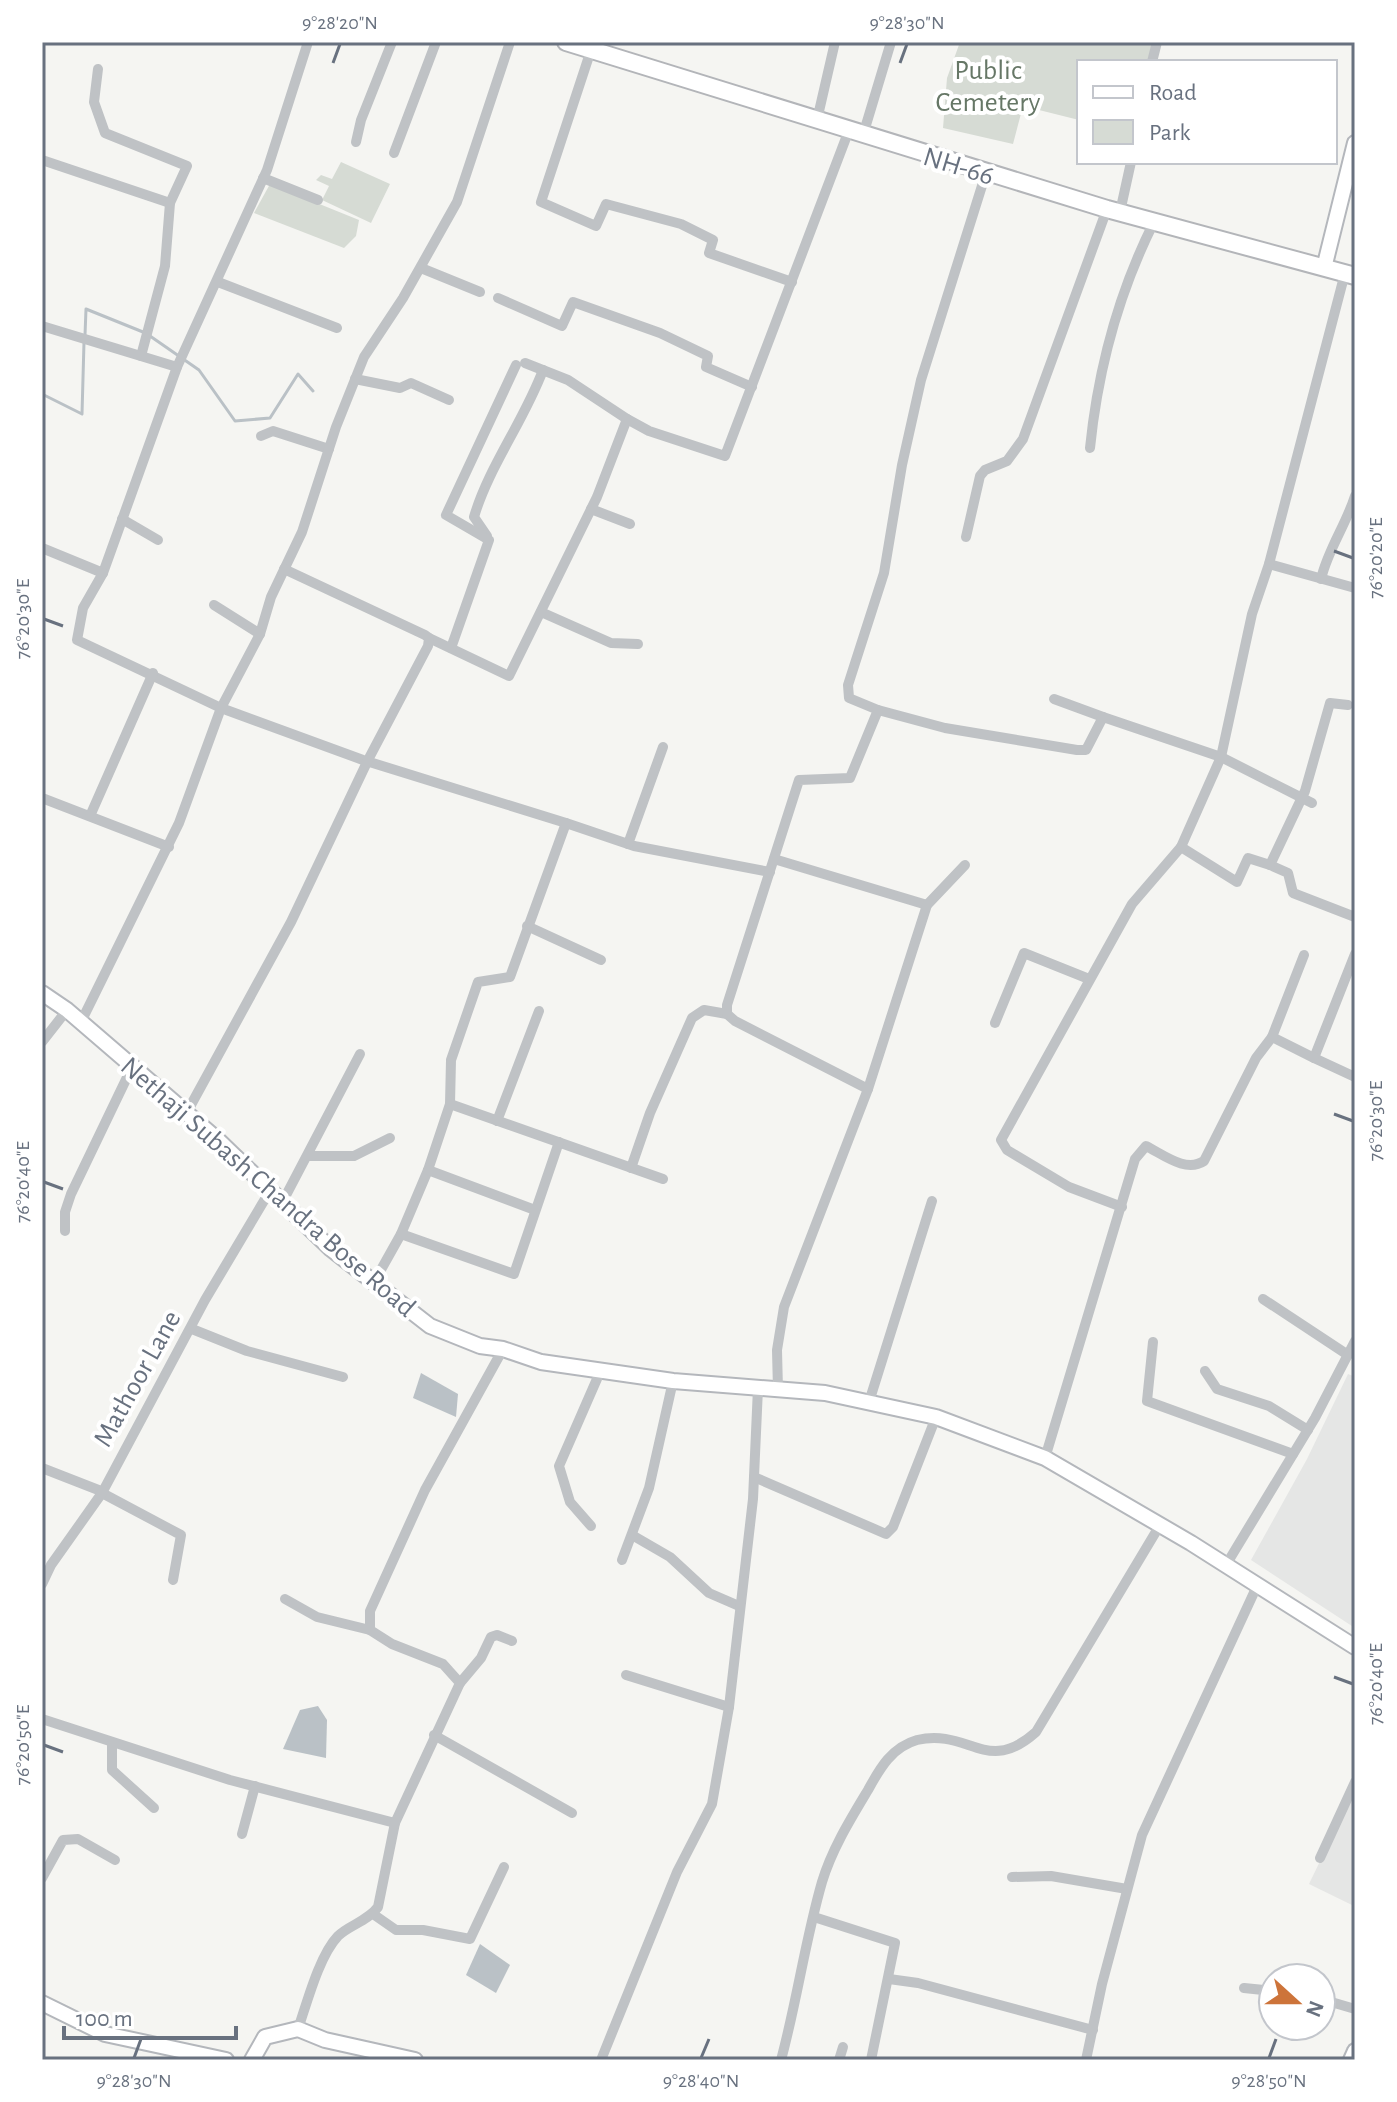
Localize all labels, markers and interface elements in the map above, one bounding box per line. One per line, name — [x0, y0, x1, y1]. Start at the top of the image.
text: 9°28'20"N — [302, 13, 378, 33]
text: 9°28'30"N — [869, 13, 945, 33]
park label: Public Cemetery — [935, 57, 1041, 117]
legend — [1077, 60, 1337, 164]
text: Road — [1149, 81, 1197, 105]
text: Park — [1149, 121, 1190, 145]
street label: NH-66 — [920, 143, 997, 191]
text: 76°20'20"E — [1366, 517, 1386, 599]
text: 76°20'30"E — [13, 578, 33, 659]
street label: Nethaji Subash Chandra Bose Road — [115, 1052, 420, 1323]
text: 76°20'30"E — [1366, 1080, 1386, 1161]
text: 76°20'40"E — [13, 1141, 33, 1223]
street label: Mathoor Lane — [89, 1306, 187, 1452]
text: 76°20'40"E — [1366, 1643, 1386, 1725]
text: 76°20'50"E — [13, 1704, 33, 1785]
north arrow — [1257, 1962, 1337, 2042]
scale bar — [64, 1990, 236, 2040]
text: N — [1302, 1998, 1328, 2020]
text: 100 m — [76, 2007, 133, 2031]
text: 9°28'30"N — [96, 2071, 172, 2091]
text: 9°28'40"N — [663, 2071, 739, 2091]
text: 9°28'50"N — [1231, 2071, 1307, 2091]

